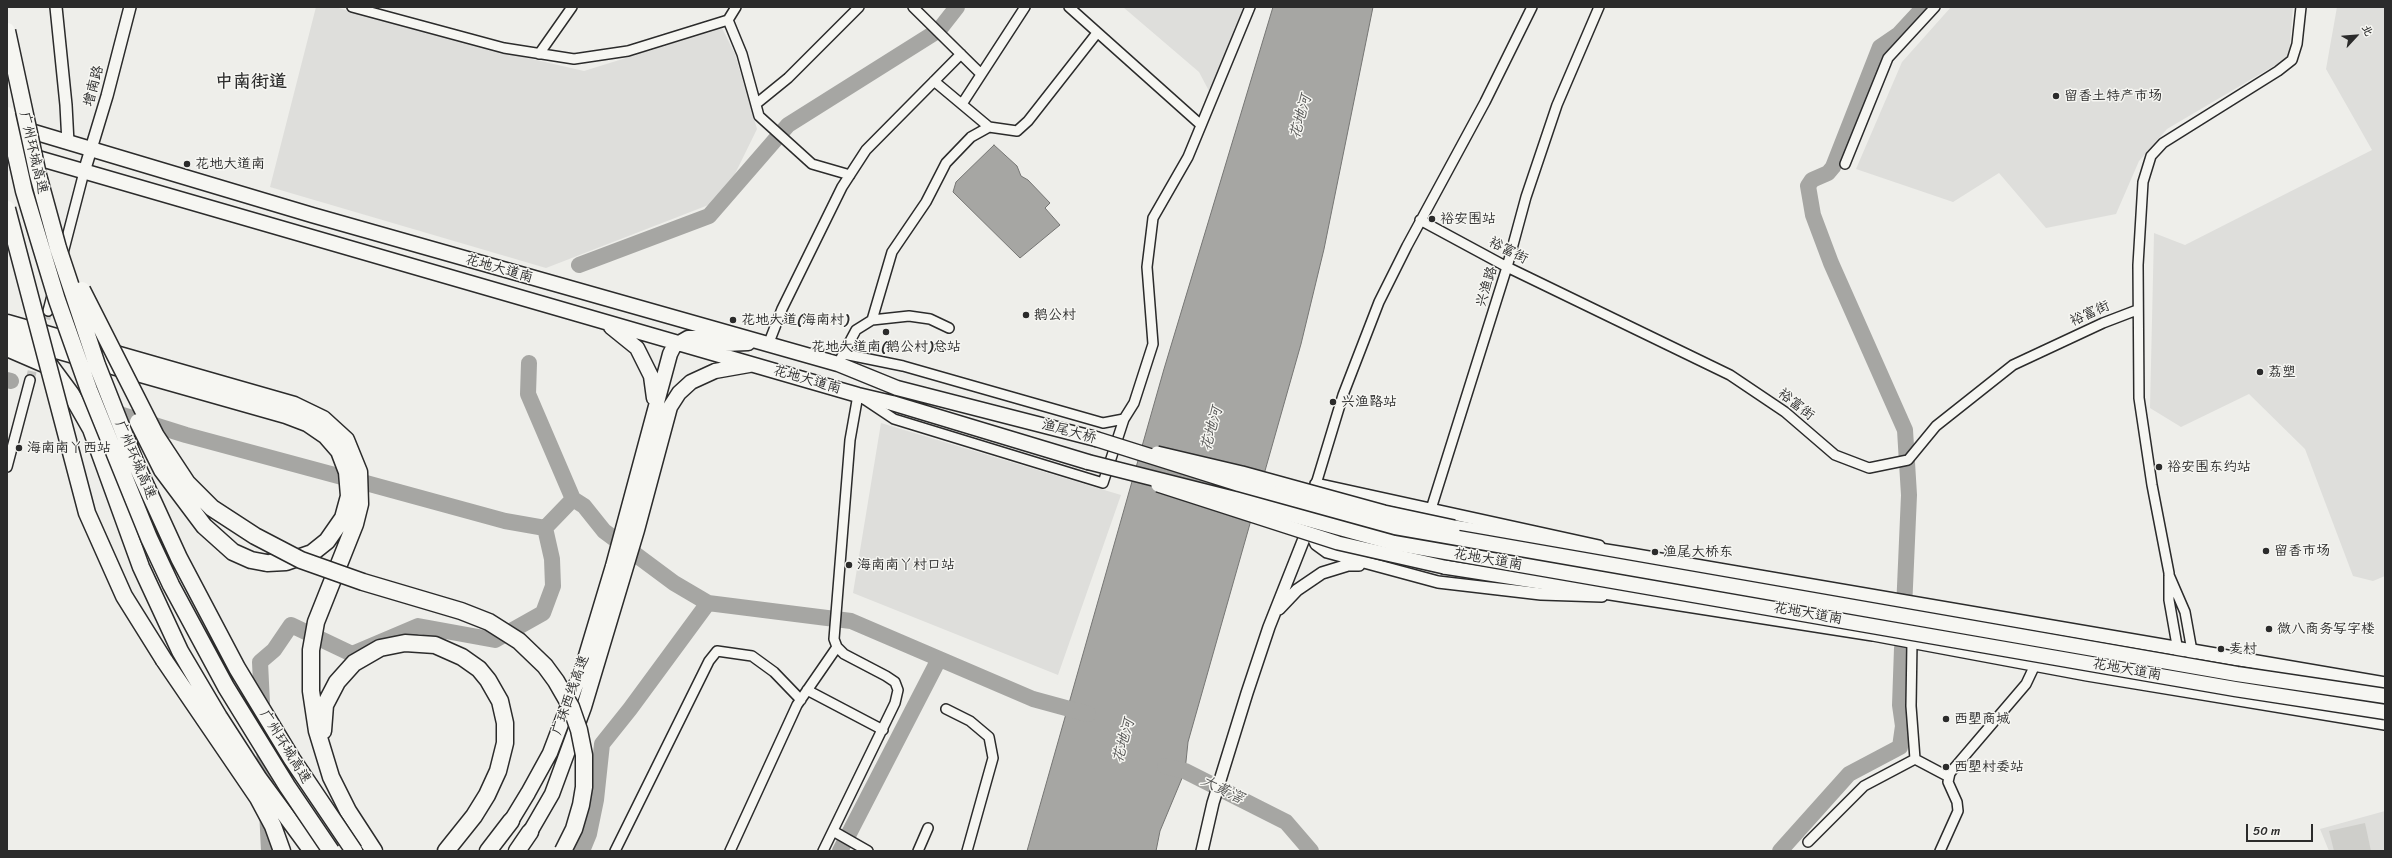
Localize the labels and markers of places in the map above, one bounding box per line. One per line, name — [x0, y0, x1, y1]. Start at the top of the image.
place label: 留香土特产市场 — [2064, 88, 2162, 104]
marker: 留香土特产市场 — [2051, 91, 2061, 101]
place label: 花地大道南 — [195, 156, 265, 172]
marker: 花地大道南 — [182, 159, 192, 169]
place label: 裕安围站 — [1440, 211, 1496, 227]
marker: 裕安围站 — [1427, 214, 1437, 224]
place label: 鹅公村 — [1034, 307, 1076, 323]
marker: 鹅公村 — [1021, 310, 1031, 320]
place label: 花地大道(海南村) — [741, 312, 849, 328]
marker: 花地大道(海南村) — [728, 315, 738, 325]
marker: 花地大道南(鹅公村)总站 — [881, 327, 891, 337]
place label: 花地大道南(鹅公村)总站 — [811, 339, 961, 355]
place label: 荔塑 — [2268, 364, 2296, 380]
marker: 荔塑 — [2255, 367, 2265, 377]
place label: 兴渔路站 — [1341, 394, 1397, 410]
marker: 兴渔路站 — [1328, 397, 1338, 407]
place label: 海南南丫西站 — [27, 440, 111, 456]
marker: 海南南丫西站 — [14, 443, 24, 453]
place label: 裕安围东约站 — [2167, 459, 2251, 475]
marker: 裕安围东约站 — [2154, 462, 2164, 472]
place label: 留香市场 — [2274, 543, 2330, 559]
place label: 渔尾大桥东 — [1663, 544, 1733, 560]
marker: 留香市场 — [2261, 546, 2271, 556]
marker: 渔尾大桥东 — [1650, 547, 1660, 557]
place label: 海南南丫村口站 — [857, 557, 955, 573]
marker: 海南南丫村口站 — [844, 560, 854, 570]
place label: 微八商务写字楼 — [2277, 621, 2375, 637]
marker: 微八商务写字楼 — [2264, 624, 2274, 634]
place label: 麦村 — [2229, 641, 2257, 657]
marker: 麦村 — [2216, 644, 2226, 654]
place label: 西塱商城 — [1954, 711, 2010, 727]
marker: 西塱商城 — [1941, 714, 1951, 724]
place label: 西塱村委站 — [1954, 759, 2024, 775]
marker: 西塱村委站 — [1941, 762, 1951, 772]

